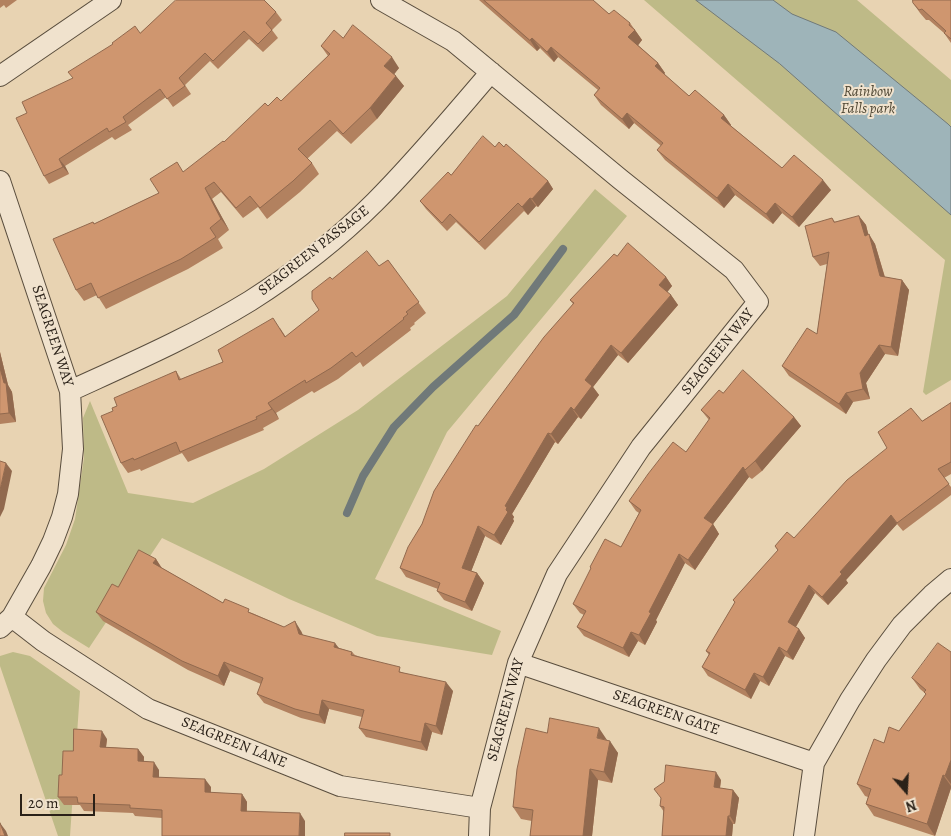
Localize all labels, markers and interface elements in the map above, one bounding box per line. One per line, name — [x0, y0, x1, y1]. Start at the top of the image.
park label: Rainbow Falls park — [841, 83, 895, 118]
street label: SEAGREEN PASSAGE — [255, 202, 373, 300]
street label: SEAGREEN WAY — [27, 283, 77, 389]
street label: SEAGREEN WAY — [678, 305, 758, 399]
street label: SEAGREEN WAY — [484, 657, 528, 763]
street label: SEAGREEN GATE — [610, 686, 722, 740]
street label: SEAGREEN LANE — [178, 714, 290, 772]
north arrow — [881, 766, 931, 816]
scale bar — [22, 784, 98, 816]
text: 20 m — [28, 793, 59, 813]
text: N — [903, 795, 919, 816]

